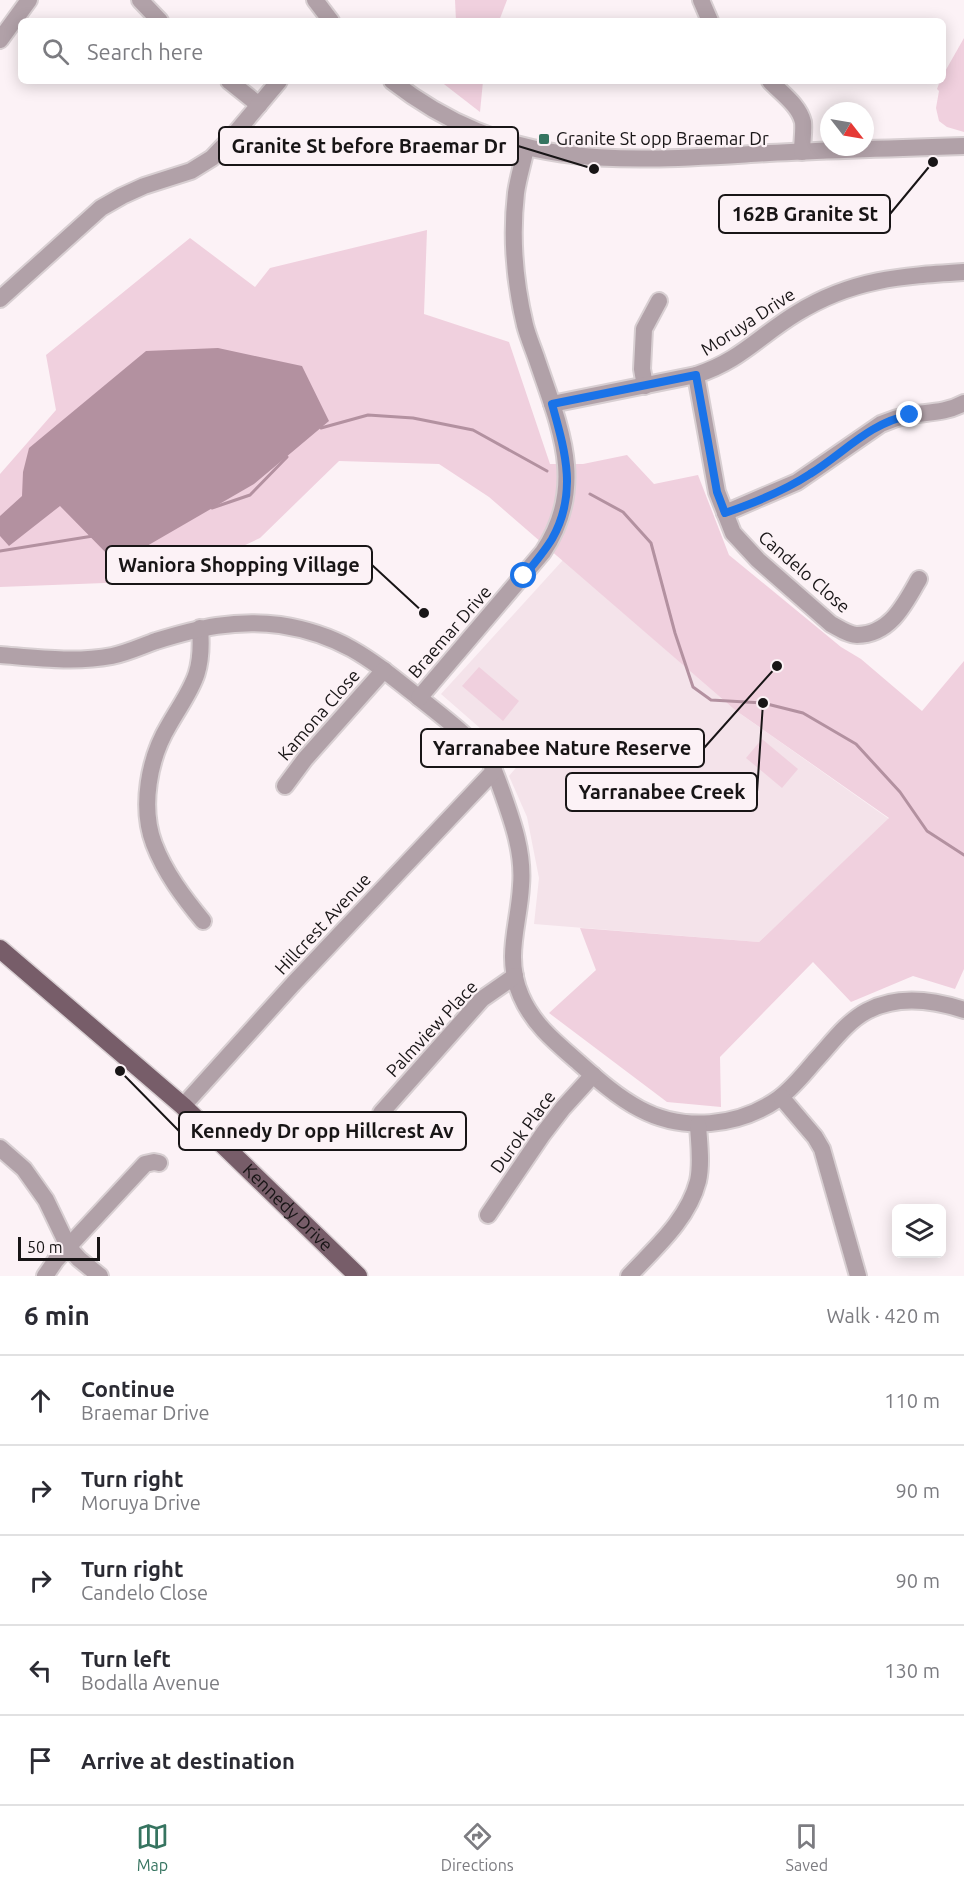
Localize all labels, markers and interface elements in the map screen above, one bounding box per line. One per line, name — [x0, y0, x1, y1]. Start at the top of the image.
search box — [18, 18, 946, 84]
icon: search — [39, 35, 72, 68]
text: Search here — [87, 39, 203, 64]
north arrow — [820, 102, 874, 156]
callout: Granite St before Braemar Dr — [219, 127, 518, 165]
place label: Granite St opp Braemar Dr — [556, 128, 769, 148]
marker: Granite St opp Braemar Dr — [537, 132, 551, 146]
text: Granite St before Braemar Dr — [232, 134, 507, 157]
callout: 162B Granite St — [719, 195, 890, 233]
text: 162B Granite St — [732, 202, 879, 225]
street label: Moruya Drive — [697, 283, 798, 359]
route end — [896, 401, 922, 427]
street label: Candelo Close — [755, 526, 854, 616]
callout: Waniora Shopping Village — [106, 546, 372, 584]
text: Waniora Shopping Village — [118, 553, 360, 576]
route start — [510, 562, 536, 588]
street label: Braemar Drive — [404, 581, 495, 682]
street label: Kamona Close — [273, 665, 363, 764]
callout: Yarranabee Nature Reserve — [421, 729, 704, 767]
text: Yarranabee Nature Reserve — [433, 736, 691, 759]
callout: Yarranabee Creek — [566, 773, 757, 811]
text: Yarranabee Creek — [579, 780, 745, 803]
street label: Hillcrest Avenue — [270, 869, 374, 978]
street label: Palmview Place — [382, 976, 481, 1081]
street label: Durok Place — [486, 1086, 559, 1176]
callout: Kennedy Dr opp Hillcrest Av — [179, 1112, 466, 1150]
text: Kennedy Dr opp Hillcrest Av — [190, 1119, 454, 1142]
street label: Kennedy Drive — [239, 1159, 337, 1255]
map controls — [892, 1204, 946, 1258]
button: layers — [892, 1204, 946, 1258]
scale bar — [18, 1234, 100, 1262]
text: 50 m — [27, 1238, 63, 1256]
text: 6 min — [24, 1301, 90, 1330]
text: Walk · 420 m — [827, 1304, 940, 1327]
text: Continue — [81, 1376, 175, 1401]
icon: ahead — [24, 1384, 57, 1417]
text: 110 m — [884, 1389, 940, 1412]
text: Braemar Drive — [81, 1401, 210, 1424]
text: Turn right — [81, 1466, 183, 1491]
icon: right — [24, 1474, 57, 1507]
text: 90 m — [896, 1479, 940, 1502]
text: Moruya Drive — [81, 1491, 201, 1514]
text: Turn right — [81, 1556, 183, 1581]
icon: right — [24, 1564, 57, 1597]
text: 90 m — [896, 1569, 940, 1592]
text: Candelo Close — [81, 1581, 208, 1604]
text: Turn left — [81, 1646, 171, 1671]
icon: left — [24, 1654, 57, 1687]
text: 130 m — [884, 1659, 940, 1682]
text: Bodalla Avenue — [81, 1671, 220, 1694]
icon: arrive — [24, 1744, 57, 1777]
text: Arrive at destination — [81, 1748, 295, 1773]
tab: Map — [136, 1820, 169, 1874]
tab: Directions — [441, 1820, 514, 1874]
tab: Saved — [786, 1820, 828, 1874]

